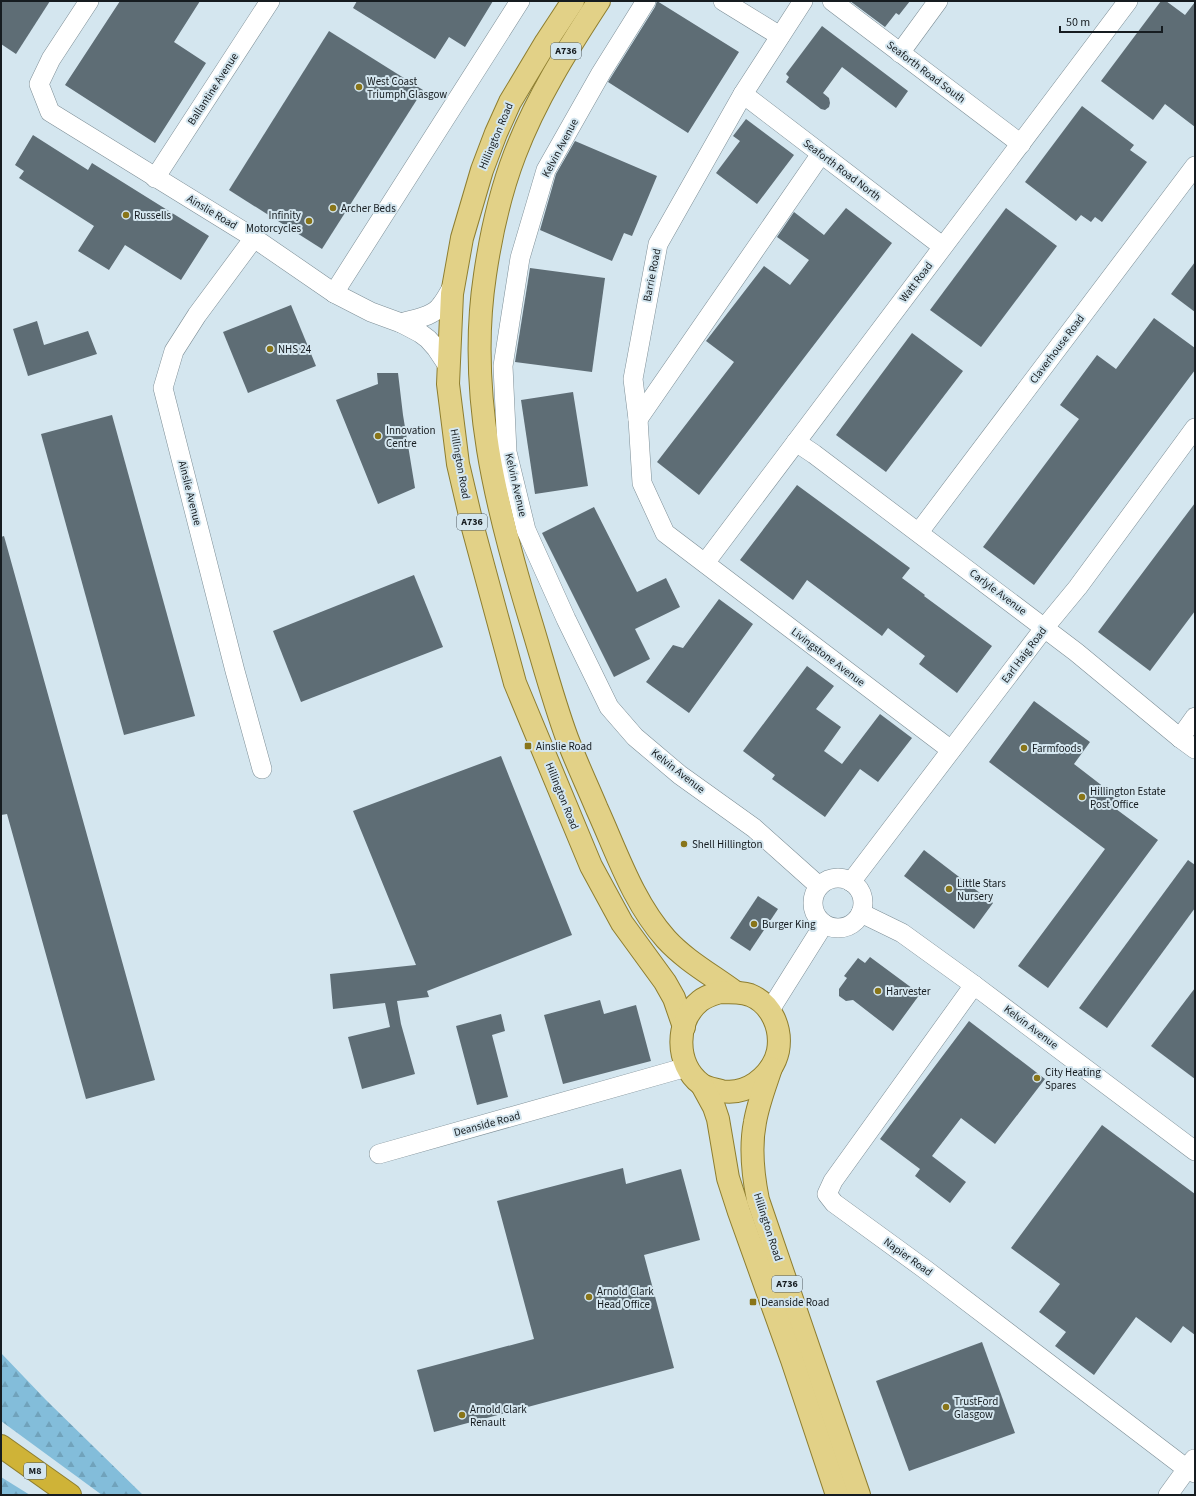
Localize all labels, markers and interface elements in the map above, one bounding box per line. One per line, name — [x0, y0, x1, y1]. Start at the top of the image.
scale bar — [1060, 8, 1162, 34]
text: 50 m — [1066, 14, 1090, 31]
street label: Seaforth Road South — [884, 37, 968, 107]
road number: A736 — [551, 43, 581, 59]
street label: Ballantine Avenue — [184, 50, 242, 128]
place label: West Coast Triumph Glasgow — [367, 74, 447, 102]
marker: West Coast Triumph Glasgow — [354, 82, 364, 92]
street label: Hillington Road — [475, 100, 517, 172]
street label: Kelvin Avenue — [538, 116, 582, 180]
street label: Seaforth Road North — [800, 136, 884, 204]
street label: Ainslie Road — [184, 191, 240, 233]
place label: Archer Beds — [341, 201, 396, 216]
marker: Archer Beds — [328, 203, 338, 213]
place label: Russells — [134, 208, 172, 223]
place label: Infinity Motorcycles — [246, 208, 301, 236]
marker: Russells — [121, 210, 131, 220]
marker: Infinity Motorcycles — [304, 216, 314, 226]
street label: Barrie Road — [640, 247, 664, 303]
street label: Watt Road — [896, 259, 936, 305]
street label: Claverhouse Road — [1026, 311, 1088, 387]
place label: NHS 24 — [278, 342, 312, 357]
marker: NHS 24 — [265, 344, 275, 354]
place label: Innovation Centre — [386, 423, 436, 451]
street label: Hillington Road — [446, 428, 474, 500]
marker: Innovation Centre — [373, 431, 383, 441]
street label: Kelvin Avenue — [501, 452, 531, 519]
street label: Ainslie Avenue — [175, 459, 205, 528]
road number: A736 — [457, 514, 487, 530]
street label: Carlyle Avenue — [966, 566, 1030, 619]
street label: Livingstone Avenue — [788, 624, 868, 690]
street label: Earl Haig Road — [998, 624, 1050, 686]
place label: Ainslie Road — [536, 739, 592, 754]
marker: Ainslie Road — [523, 741, 533, 751]
place label: Farmfoods — [1032, 741, 1082, 756]
marker: Farmfoods — [1019, 743, 1029, 753]
street label: Kelvin Avenue — [648, 745, 708, 797]
street label: Hillington Road — [542, 760, 582, 832]
place label: Hillington Estate Post Office — [1090, 784, 1166, 812]
marker: Hillington Estate Post Office — [1077, 792, 1087, 802]
place label: Shell Hillington — [692, 837, 762, 852]
marker: Shell Hillington — [679, 839, 689, 849]
place label: Little Stars Nursery — [957, 876, 1006, 904]
marker: Little Stars Nursery — [944, 884, 954, 894]
place label: Burger King — [762, 917, 816, 932]
marker: Burger King — [749, 919, 759, 929]
place label: Harvester — [886, 984, 931, 999]
marker: Harvester — [873, 986, 883, 996]
street label: Kelvin Avenue — [1001, 1002, 1062, 1053]
place label: City Heating Spares — [1045, 1065, 1101, 1093]
marker: City Heating Spares — [1032, 1073, 1042, 1083]
street label: Deanside Road — [452, 1108, 522, 1140]
street label: Hillington Road — [750, 1191, 786, 1263]
street label: Napier Road — [881, 1234, 935, 1280]
road number: A736 — [772, 1276, 802, 1292]
place label: Arnold Clark Head Office — [597, 1284, 654, 1312]
marker: Arnold Clark Head Office — [584, 1292, 594, 1302]
place label: Deanside Road — [761, 1295, 829, 1310]
marker: Deanside Road — [748, 1297, 758, 1307]
place label: TrustFord Glasgow — [954, 1394, 998, 1422]
place label: Arnold Clark Renault — [470, 1402, 527, 1430]
marker: TrustFord Glasgow — [941, 1402, 951, 1412]
marker: Arnold Clark Renault — [457, 1410, 467, 1420]
road number: M8 — [24, 1463, 46, 1479]

